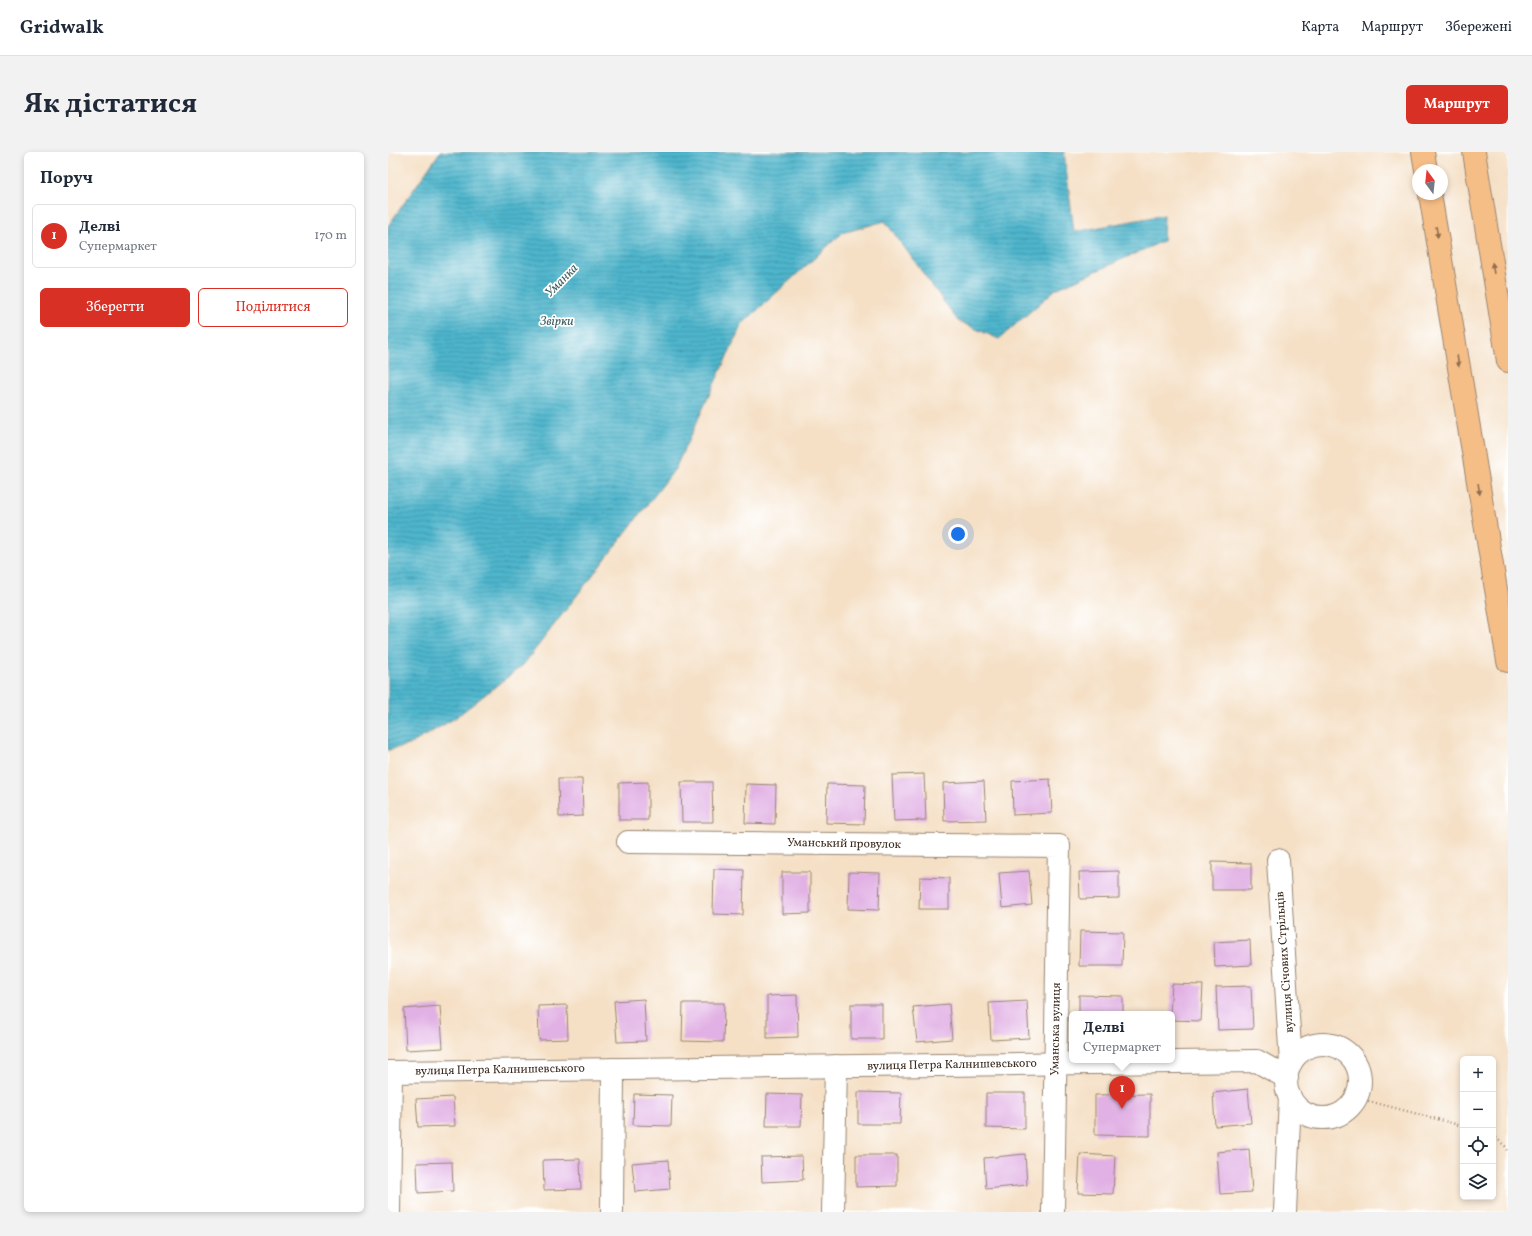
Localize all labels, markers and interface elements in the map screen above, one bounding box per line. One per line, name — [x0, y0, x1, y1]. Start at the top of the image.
text: Gridwalk — [20, 15, 104, 41]
text: Карта — [1301, 18, 1339, 37]
text: Маршрут — [1361, 18, 1423, 37]
text: Збережені — [1445, 18, 1512, 37]
text: Як дістатися — [24, 85, 197, 124]
button: Маршрут — [1406, 85, 1508, 124]
north arrow — [1412, 164, 1448, 200]
text: Поруч — [40, 167, 93, 190]
text: Делві — [79, 217, 121, 238]
one-way arrow — [1434, 226, 1440, 239]
text: 1 — [51, 227, 57, 245]
text: 170 m — [314, 227, 347, 245]
text: Супермаркет — [79, 238, 157, 256]
water label: Уманка — [541, 260, 583, 302]
one-way arrow — [1490, 261, 1496, 274]
button: Зберегти — [40, 288, 190, 327]
button: Поділитися — [198, 288, 348, 327]
water label: Звірки — [539, 313, 574, 331]
one-way arrow — [1455, 355, 1461, 367]
one-way arrow — [1476, 483, 1482, 495]
your location — [948, 524, 968, 544]
street label: Уманський провулок — [787, 835, 902, 853]
street label: вулиця Січових Стрільців — [1272, 891, 1298, 1033]
street label: Уманська вулиця — [1047, 982, 1065, 1076]
popup — [1069, 1011, 1175, 1063]
text: Делві — [1083, 1018, 1125, 1039]
text: Супермаркет — [1083, 1039, 1161, 1057]
street label: вулиця Петра Калнишевського — [867, 1056, 1037, 1074]
map controls — [1460, 1056, 1496, 1200]
button: + — [1460, 1056, 1496, 1092]
street label: вулиця Петра Калнишевського — [415, 1061, 585, 1079]
pin: 1 — [1109, 1076, 1135, 1109]
button: − — [1460, 1092, 1496, 1128]
button: locate — [1460, 1128, 1496, 1164]
button: layers — [1460, 1164, 1496, 1200]

